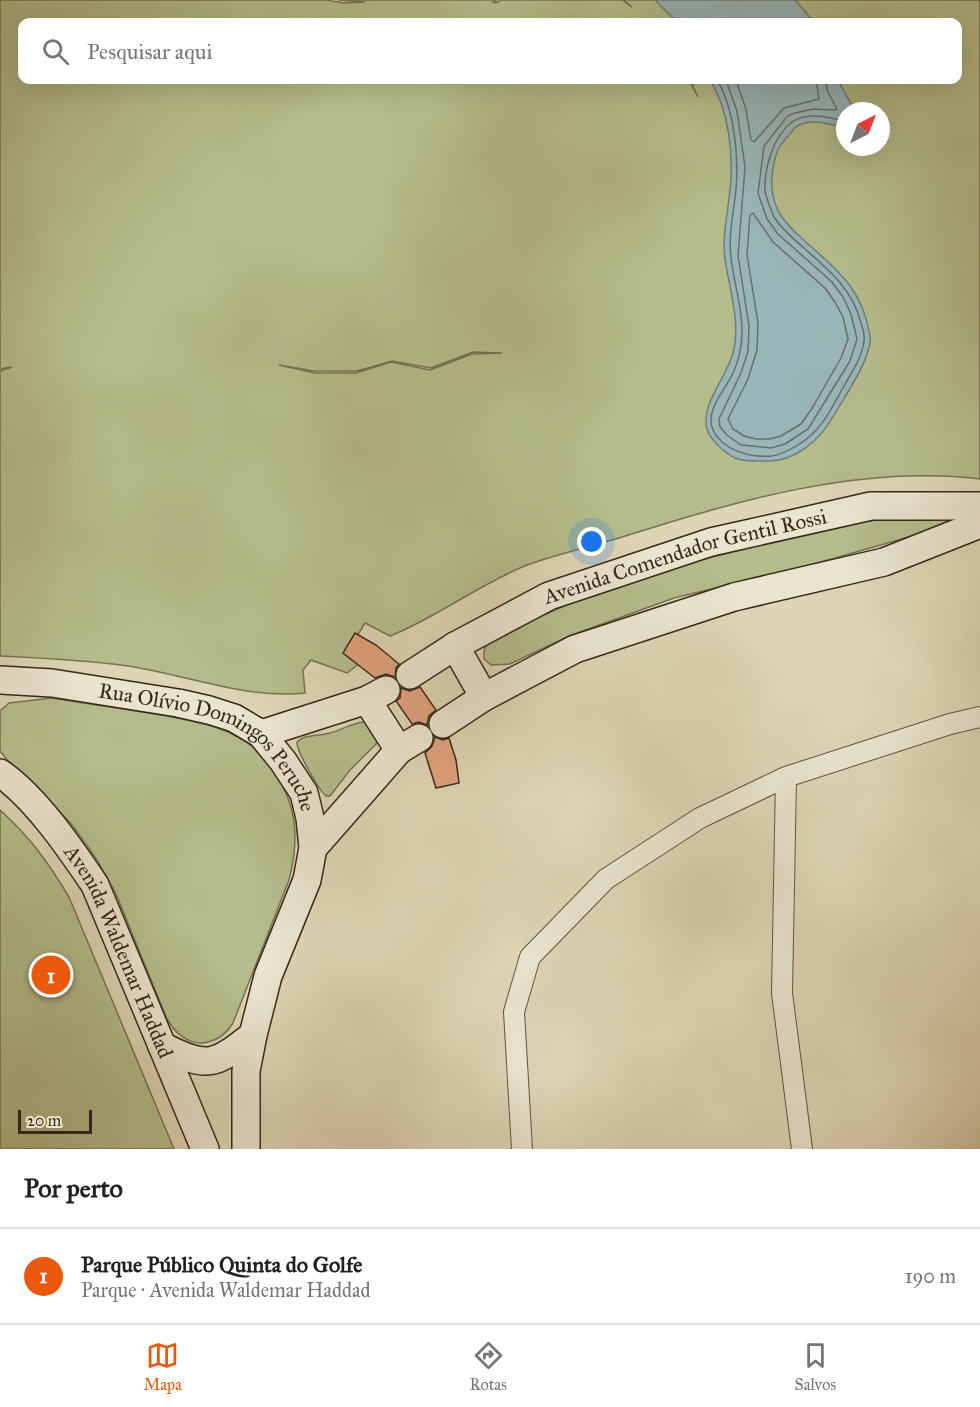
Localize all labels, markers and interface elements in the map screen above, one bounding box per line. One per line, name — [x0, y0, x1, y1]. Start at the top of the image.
search box — [18, 18, 962, 84]
icon: search — [39, 35, 72, 68]
text: Pesquisar aqui — [87, 38, 212, 65]
north arrow — [836, 102, 890, 156]
street label: Avenida Comendador Gentil Rossi — [539, 503, 829, 610]
your location — [577, 527, 606, 556]
street label: Rua Olívio Domingos Peruche — [97, 678, 321, 814]
street label: Avenida Waldemar Haddad — [58, 839, 179, 1063]
pin: 1 — [32, 952, 70, 998]
scale bar — [18, 1107, 92, 1134]
text: 20 m — [27, 1111, 61, 1130]
text: Por perto — [24, 1172, 123, 1204]
text: Parque Público Quinta do Golfe — [81, 1251, 362, 1278]
text: 1 — [40, 1264, 47, 1288]
text: 190 m — [905, 1264, 956, 1288]
text: Parque · Avenida Waldemar Haddad — [81, 1278, 370, 1302]
tab: Mapa — [144, 1339, 182, 1394]
tab: Rotas — [469, 1339, 507, 1394]
tab: Salvos — [795, 1339, 836, 1394]

